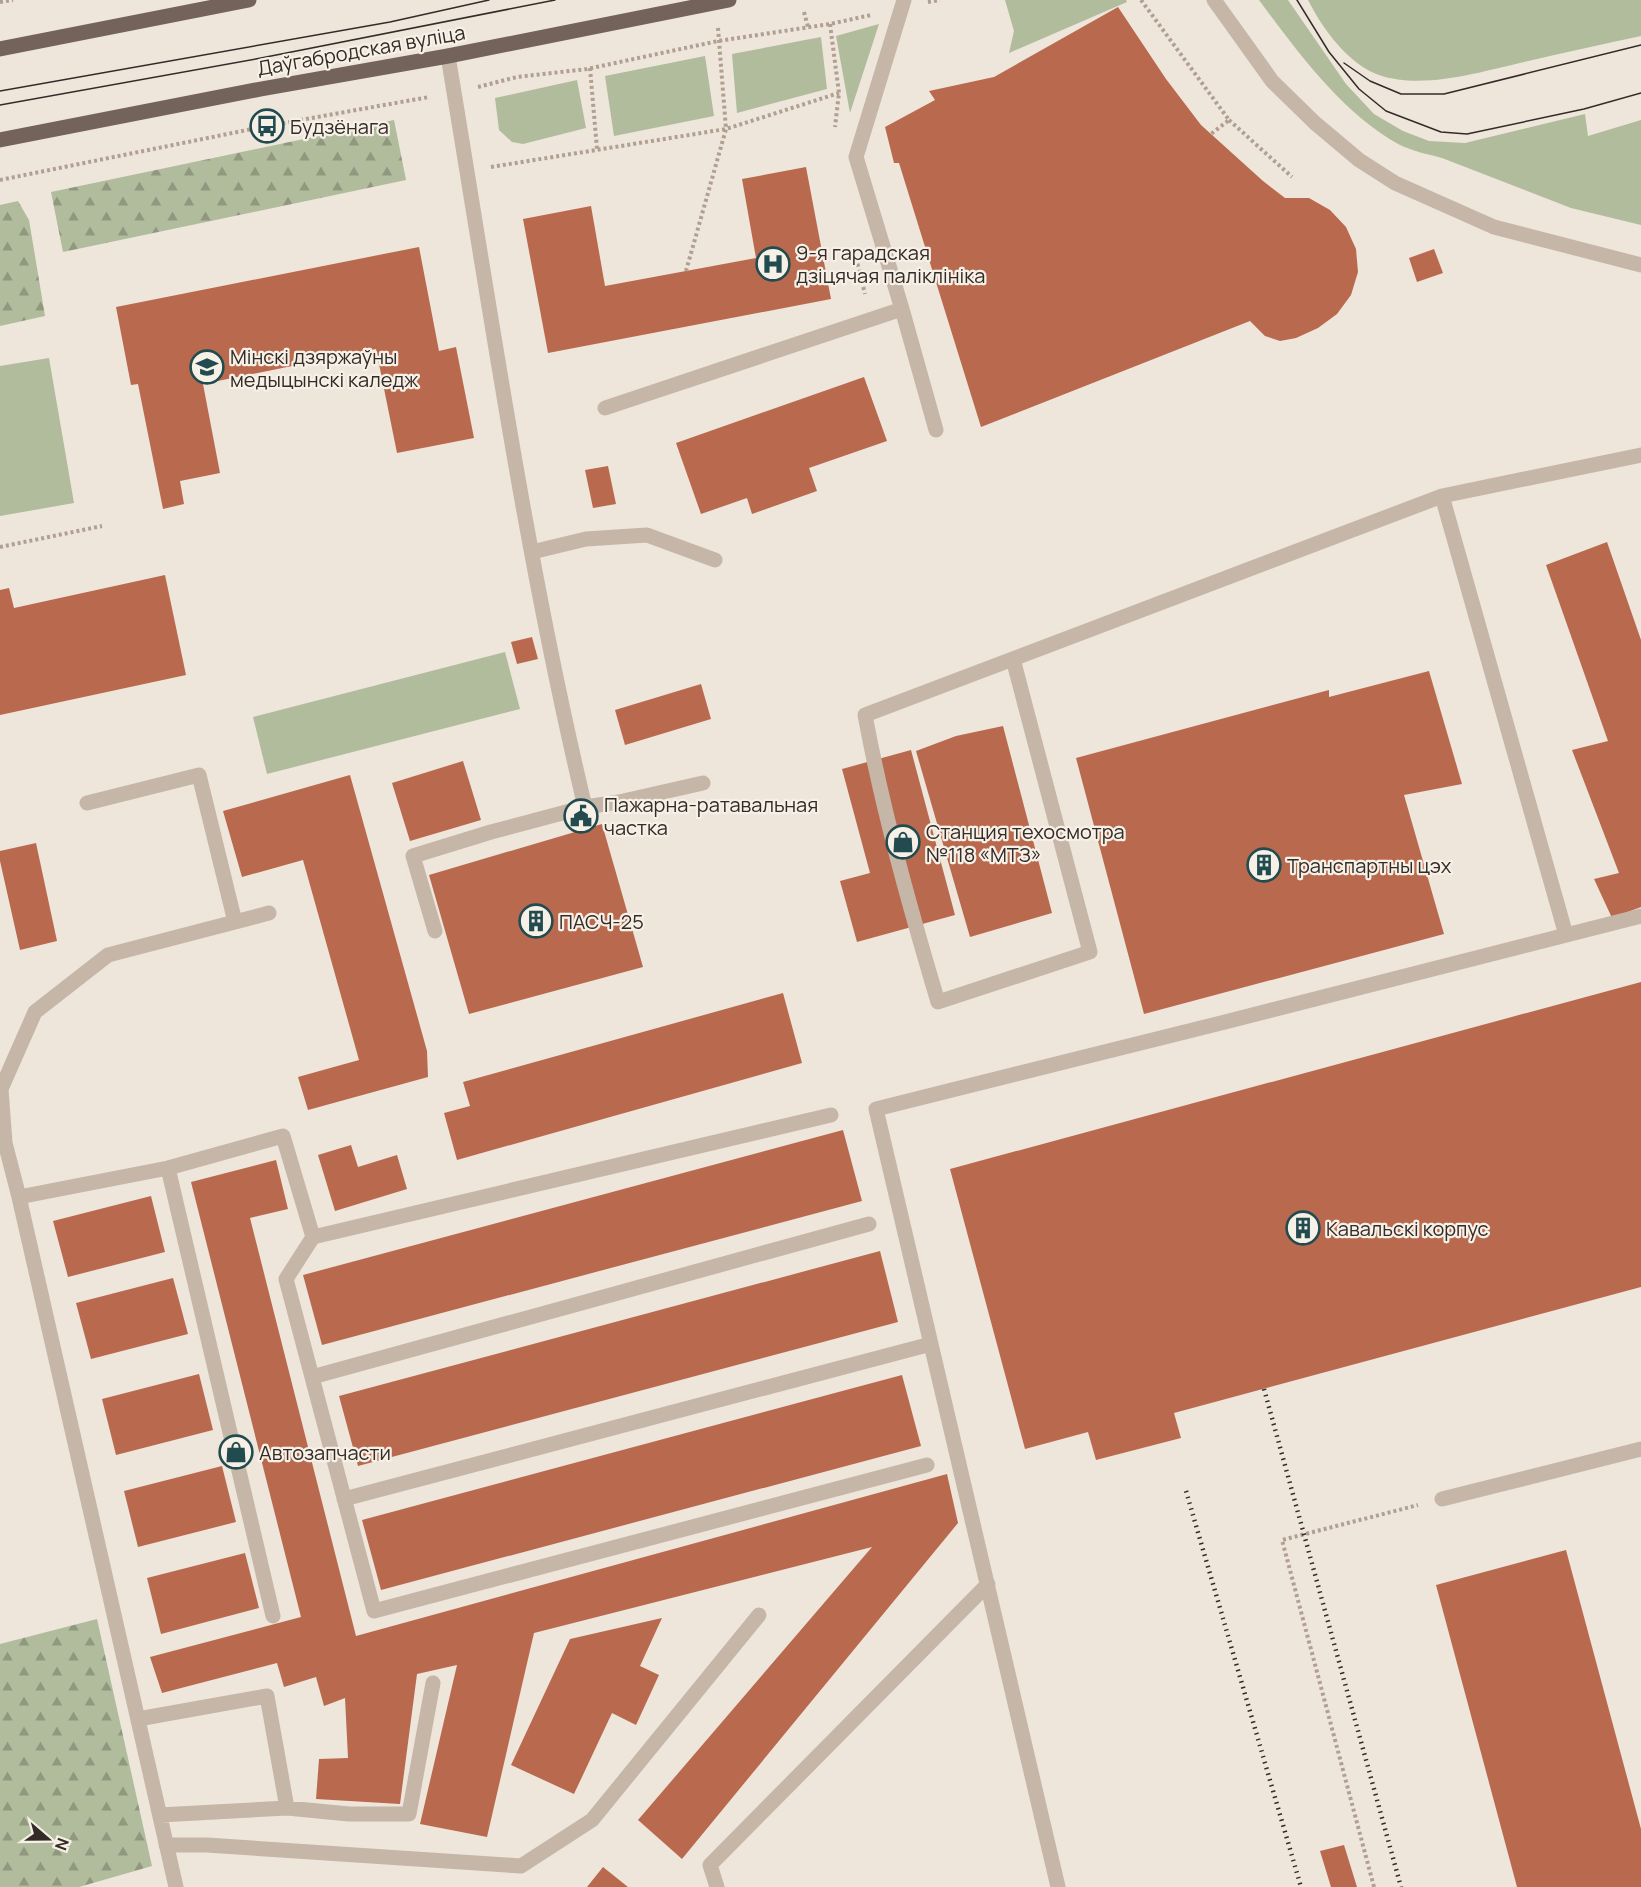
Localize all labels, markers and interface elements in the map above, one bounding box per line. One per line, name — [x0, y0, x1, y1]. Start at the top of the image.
street label: Даўгабродская вуліца — [255, 18, 467, 82]
bus stop icon: Будзёнага — [249, 108, 285, 144]
place label: Будзёнага — [290, 113, 389, 140]
place label: 9-я гарадская дзіцячая паліклініка — [796, 239, 985, 289]
hospital icon: 9-я гарадская дзіцячая паліклініка — [755, 246, 791, 282]
place label: Мінскі дзяржаўны медыцынскі каледж — [230, 343, 418, 393]
school or university icon: Мінскі дзяржаўны медыцынскі каледж — [189, 349, 225, 385]
place label: Пажарна-ратавальная частка — [604, 791, 818, 841]
public building icon: Пажарна-ратавальная частка — [563, 798, 599, 834]
place label: Станция техосмотра №118 «МТЗ» — [926, 818, 1125, 868]
shop icon: Станция техосмотра №118 «МТЗ» — [885, 824, 921, 860]
building icon: Транспартны цэх — [1246, 847, 1282, 883]
place label: Транспартны цэх — [1287, 852, 1452, 879]
building icon: ПАСЧ-25 — [518, 903, 554, 939]
place label: ПАСЧ-25 — [559, 908, 644, 935]
building icon: Кавальскі корпус — [1285, 1210, 1321, 1246]
place label: Кавальскі корпус — [1326, 1215, 1489, 1242]
shop icon: Автозапчасти — [218, 1434, 254, 1470]
place label: Автозапчасти — [259, 1439, 391, 1466]
north arrow — [18, 1809, 78, 1869]
text: N — [50, 1835, 74, 1853]

